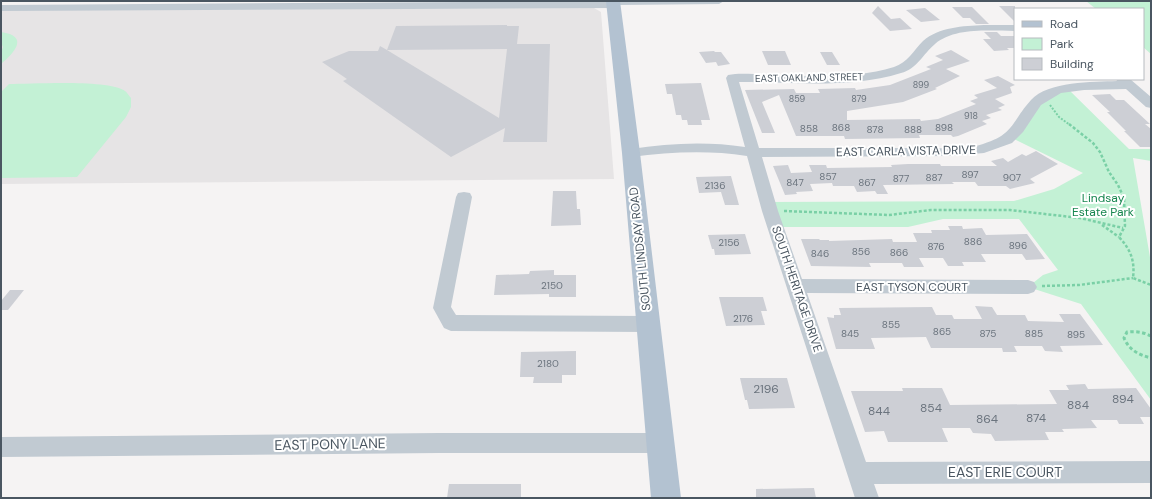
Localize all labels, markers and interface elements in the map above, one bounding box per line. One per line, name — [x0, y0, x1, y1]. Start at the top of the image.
legend — [1014, 8, 1144, 80]
text: Road — [1050, 16, 1078, 32]
text: Park — [1050, 36, 1074, 52]
text: Building — [1050, 56, 1094, 72]
street label: EAST OAKLAND STREET — [755, 70, 864, 85]
house number: 899 — [913, 79, 930, 91]
house number: 859 — [789, 93, 806, 105]
house number: 879 — [851, 93, 867, 105]
house number: 918 — [964, 110, 978, 122]
house number: 868 — [832, 121, 850, 134]
house number: 898 — [935, 121, 953, 134]
house number: 858 — [800, 122, 818, 135]
house number: 878 — [866, 123, 884, 136]
house number: 888 — [904, 123, 922, 136]
street label: EAST CARLA VISTA DRIVE — [836, 142, 976, 160]
house number: 897 — [961, 168, 979, 181]
house number: 857 — [819, 170, 837, 183]
house number: 887 — [925, 171, 943, 184]
house number: 907 — [1003, 171, 1021, 184]
house number: 877 — [893, 172, 909, 185]
house number: 847 — [786, 176, 804, 189]
house number: 867 — [858, 176, 876, 189]
house number: 2136 — [704, 179, 726, 192]
street label: SOUTH LINDSAY ROAD — [626, 186, 654, 312]
park label: Lindsay Estate Park — [1072, 190, 1134, 220]
street label: SOUTH HERITAGE DRIVE — [768, 224, 826, 354]
house number: 886 — [964, 235, 982, 248]
house number: 2156 — [718, 236, 740, 249]
house number: 896 — [1009, 239, 1027, 252]
house number: 876 — [927, 240, 945, 253]
house number: 856 — [852, 245, 870, 258]
house number: 866 — [890, 246, 908, 259]
house number: 846 — [811, 247, 829, 260]
house number: 2150 — [541, 279, 563, 292]
street label: EAST TYSON COURT — [856, 279, 968, 295]
house number: 2176 — [733, 312, 753, 325]
house number: 855 — [882, 318, 900, 331]
house number: 865 — [933, 325, 951, 338]
house number: 845 — [841, 327, 859, 340]
house number: 875 — [980, 327, 996, 340]
house number: 885 — [1025, 327, 1043, 340]
house number: 895 — [1067, 328, 1085, 341]
house number: 2180 — [537, 357, 559, 370]
house number: 2196 — [753, 381, 779, 397]
house number: 894 — [1112, 391, 1134, 407]
house number: 884 — [1067, 397, 1089, 413]
house number: 854 — [920, 400, 942, 416]
house number: 844 — [868, 403, 890, 419]
house number: 874 — [1026, 410, 1046, 426]
house number: 864 — [976, 411, 998, 427]
street label: EAST PONY LANE — [274, 434, 386, 454]
street label: EAST ERIE COURT — [948, 463, 1062, 481]

